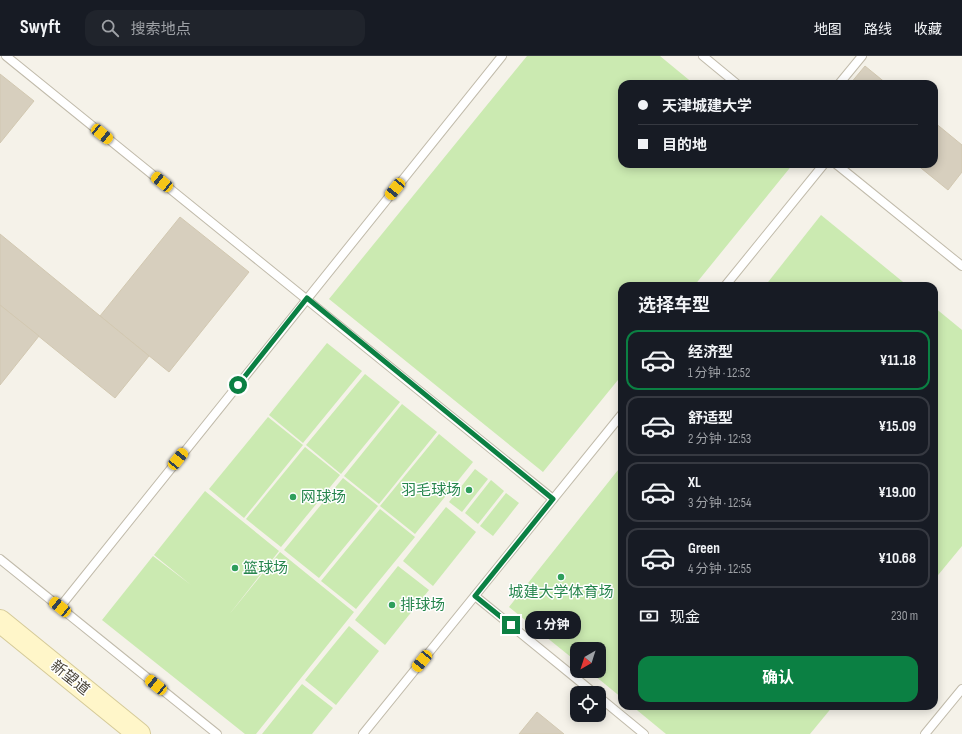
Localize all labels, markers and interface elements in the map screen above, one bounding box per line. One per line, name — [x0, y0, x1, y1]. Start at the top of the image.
search box — [85, 10, 365, 46]
text: Swyft — [20, 16, 61, 39]
icon: search — [99, 17, 121, 39]
text: 搜索地点 — [131, 20, 191, 39]
text: 地图 — [814, 21, 842, 38]
text: 路线 — [864, 21, 892, 38]
text: 收藏 — [914, 21, 942, 38]
text: 天津城建大学 — [662, 97, 752, 116]
car — [89, 122, 115, 146]
text: 目的地 — [662, 136, 707, 155]
car — [149, 170, 175, 194]
car — [383, 176, 407, 202]
text: 选择车型 — [638, 295, 710, 316]
icon: car — [640, 342, 676, 378]
text: 经济型 — [688, 343, 733, 362]
text: ¥11.18 — [880, 351, 916, 370]
text: 1 分钟 · 12:52 — [688, 365, 750, 381]
route start — [229, 376, 247, 394]
icon: car — [640, 408, 676, 444]
text: 舒适型 — [688, 409, 733, 428]
text: ¥15.09 — [878, 417, 916, 436]
text: 2 分钟 · 12:53 — [688, 431, 751, 447]
car — [166, 446, 190, 472]
text: XL — [688, 473, 701, 492]
icon: car — [640, 474, 676, 510]
place label: 羽毛球场 — [401, 481, 461, 500]
text: ¥19.00 — [878, 483, 916, 502]
marker: 羽毛球场 — [464, 485, 474, 495]
place label: 网球场 — [301, 488, 346, 507]
marker: 网球场 — [288, 492, 298, 502]
text: 3 分钟 · 12:54 — [688, 495, 751, 511]
text: Green — [688, 539, 720, 558]
icon: car — [640, 540, 676, 576]
text: ¥10.68 — [878, 549, 916, 568]
place label: 篮球场 — [243, 559, 288, 578]
text: 4 分钟 · 12:55 — [688, 561, 751, 577]
marker: 篮球场 — [230, 563, 240, 573]
marker: 城建大学体育场 — [556, 572, 566, 582]
place label: 城建大学体育场 — [508, 583, 614, 602]
car — [47, 595, 73, 619]
place label: 排球场 — [400, 596, 445, 615]
marker: 排球场 — [387, 600, 397, 610]
icon: cash — [638, 605, 660, 627]
text: 现金 — [670, 608, 700, 627]
text: 230 m — [891, 608, 918, 624]
callout: 1 分钟 — [525, 611, 581, 639]
route end — [502, 616, 520, 634]
text: 1 分钟 — [536, 617, 570, 633]
north arrow — [570, 642, 606, 678]
map controls — [570, 642, 606, 722]
car — [410, 648, 434, 674]
street label: 新望道 — [47, 656, 93, 700]
button: 确认 — [638, 656, 918, 702]
car — [143, 673, 169, 697]
button: locate — [570, 686, 606, 722]

